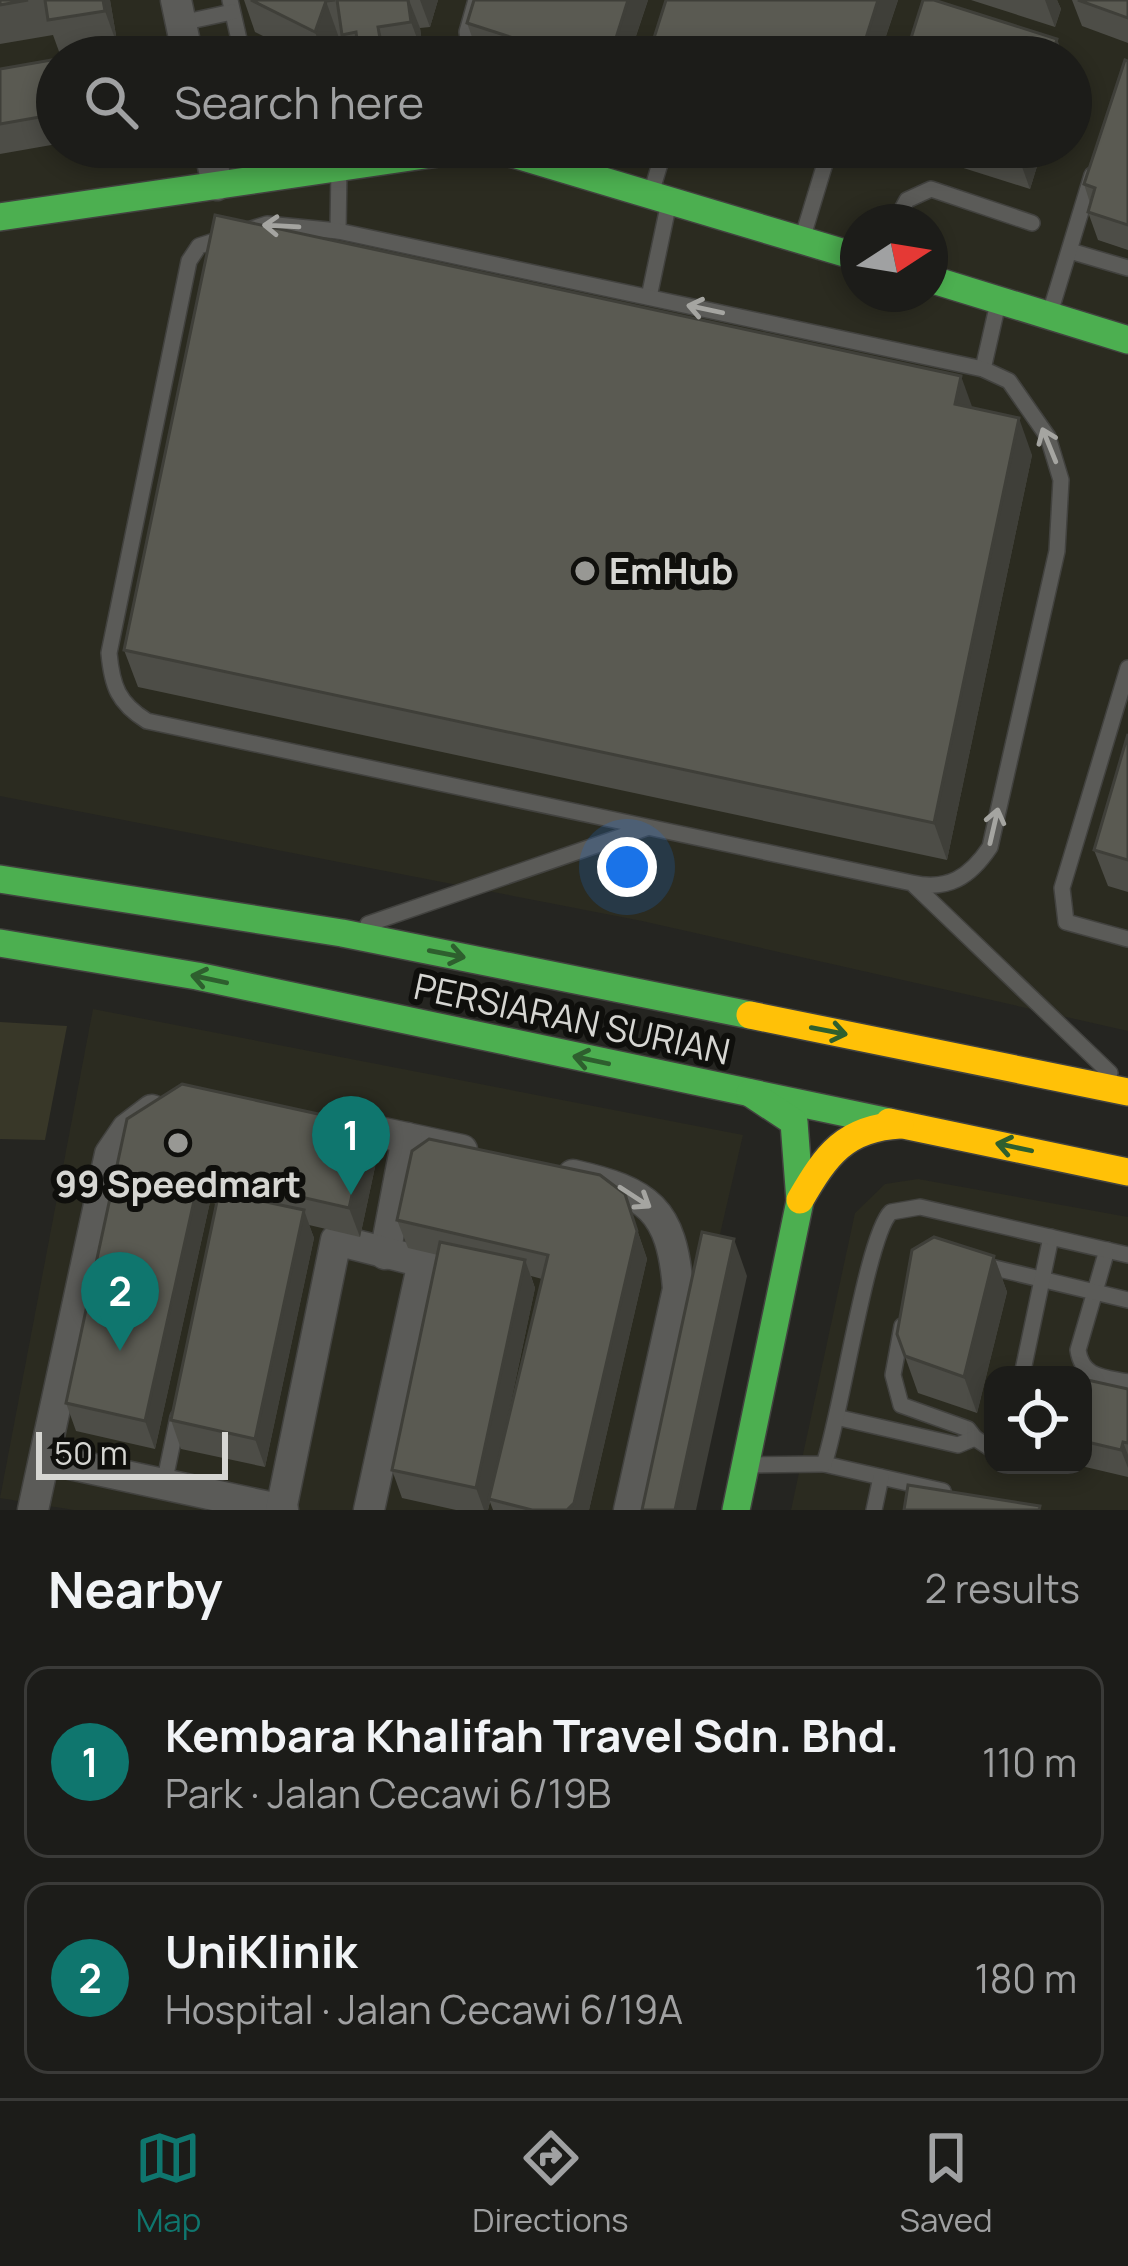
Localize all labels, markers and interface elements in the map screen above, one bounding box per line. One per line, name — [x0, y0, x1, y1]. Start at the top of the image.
search box — [36, 36, 1092, 168]
icon: search — [78, 69, 144, 135]
text: Search here — [174, 71, 424, 133]
north arrow — [840, 204, 948, 312]
one-way arrow — [262, 214, 301, 237]
one-way arrow — [686, 297, 724, 320]
one-way arrow — [1036, 428, 1058, 465]
place label: EmHub — [609, 546, 733, 595]
marker: EmHub — [572, 558, 598, 584]
one-way arrow — [984, 807, 1007, 845]
your location — [597, 837, 657, 897]
one-way arrow — [426, 944, 465, 966]
street label: PERSIARAN SURIAN — [410, 961, 735, 1076]
one-way arrow — [190, 967, 229, 989]
one-way arrow — [808, 1021, 847, 1043]
one-way arrow — [572, 1047, 610, 1070]
pin: 1 — [312, 1096, 390, 1195]
marker: 99 Speedmart — [165, 1130, 191, 1156]
one-way arrow — [995, 1135, 1033, 1158]
place label: 99 Speedmart — [55, 1159, 301, 1208]
one-way arrow — [618, 1184, 652, 1209]
pin: 2 — [81, 1252, 159, 1351]
map controls — [984, 1366, 1092, 1474]
button: locate — [984, 1366, 1092, 1474]
scale bar — [36, 1426, 228, 1479]
text: 50 m — [54, 1430, 128, 1475]
text: Nearby — [48, 1554, 223, 1623]
text: 2 results — [925, 1561, 1080, 1615]
text: Kembara Khalifah Travel Sdn. Bhd. — [165, 1704, 899, 1766]
text: 1 — [81, 1735, 99, 1789]
text: 110 m — [982, 1735, 1077, 1789]
text: Park · Jalan Cecawi 6/19B — [165, 1766, 611, 1820]
text: UniKlinik — [165, 1920, 358, 1982]
text: 2 — [78, 1951, 102, 2005]
text: 180 m — [974, 1951, 1077, 2005]
text: Hospital · Jalan Cecawi 6/19A — [165, 1982, 683, 2036]
tab: Map — [135, 2125, 201, 2242]
tab: Directions — [472, 2125, 629, 2242]
tab: Saved — [900, 2125, 993, 2242]

